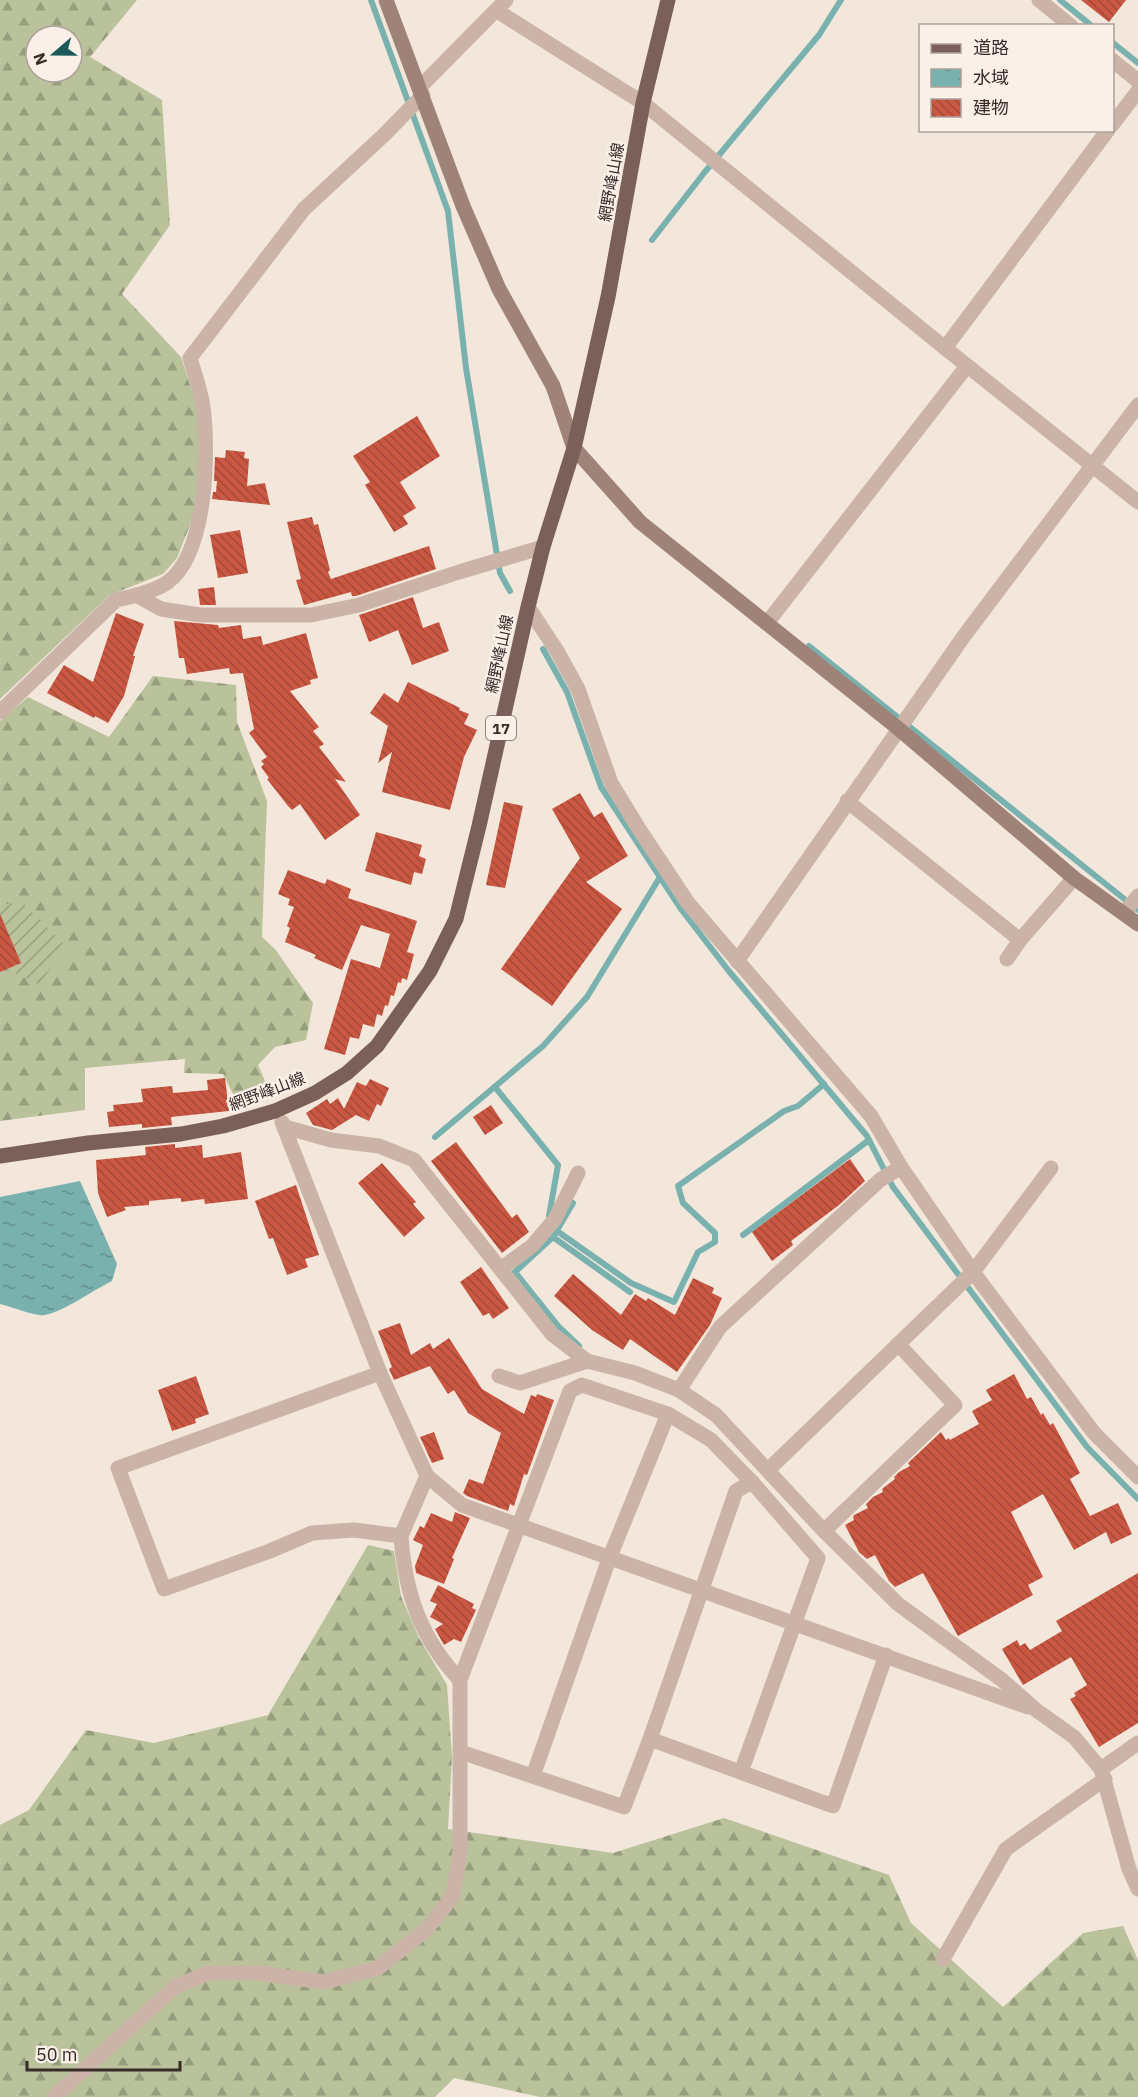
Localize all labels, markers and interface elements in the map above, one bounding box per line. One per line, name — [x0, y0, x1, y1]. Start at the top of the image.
north arrow — [24, 24, 84, 84]
legend — [919, 24, 1114, 132]
text: 道路 — [973, 36, 1009, 59]
text: N — [29, 50, 51, 68]
text: 水域 — [973, 66, 1009, 89]
text: 建物 — [973, 96, 1009, 119]
street label: 網野峰山線 — [594, 141, 628, 223]
street label: 網野峰山線 — [481, 613, 517, 695]
road number: 17 — [486, 716, 516, 740]
street label: 網野峰山線 — [226, 1067, 308, 1115]
scale bar — [27, 2034, 180, 2072]
text: 50 m — [36, 2043, 78, 2066]

